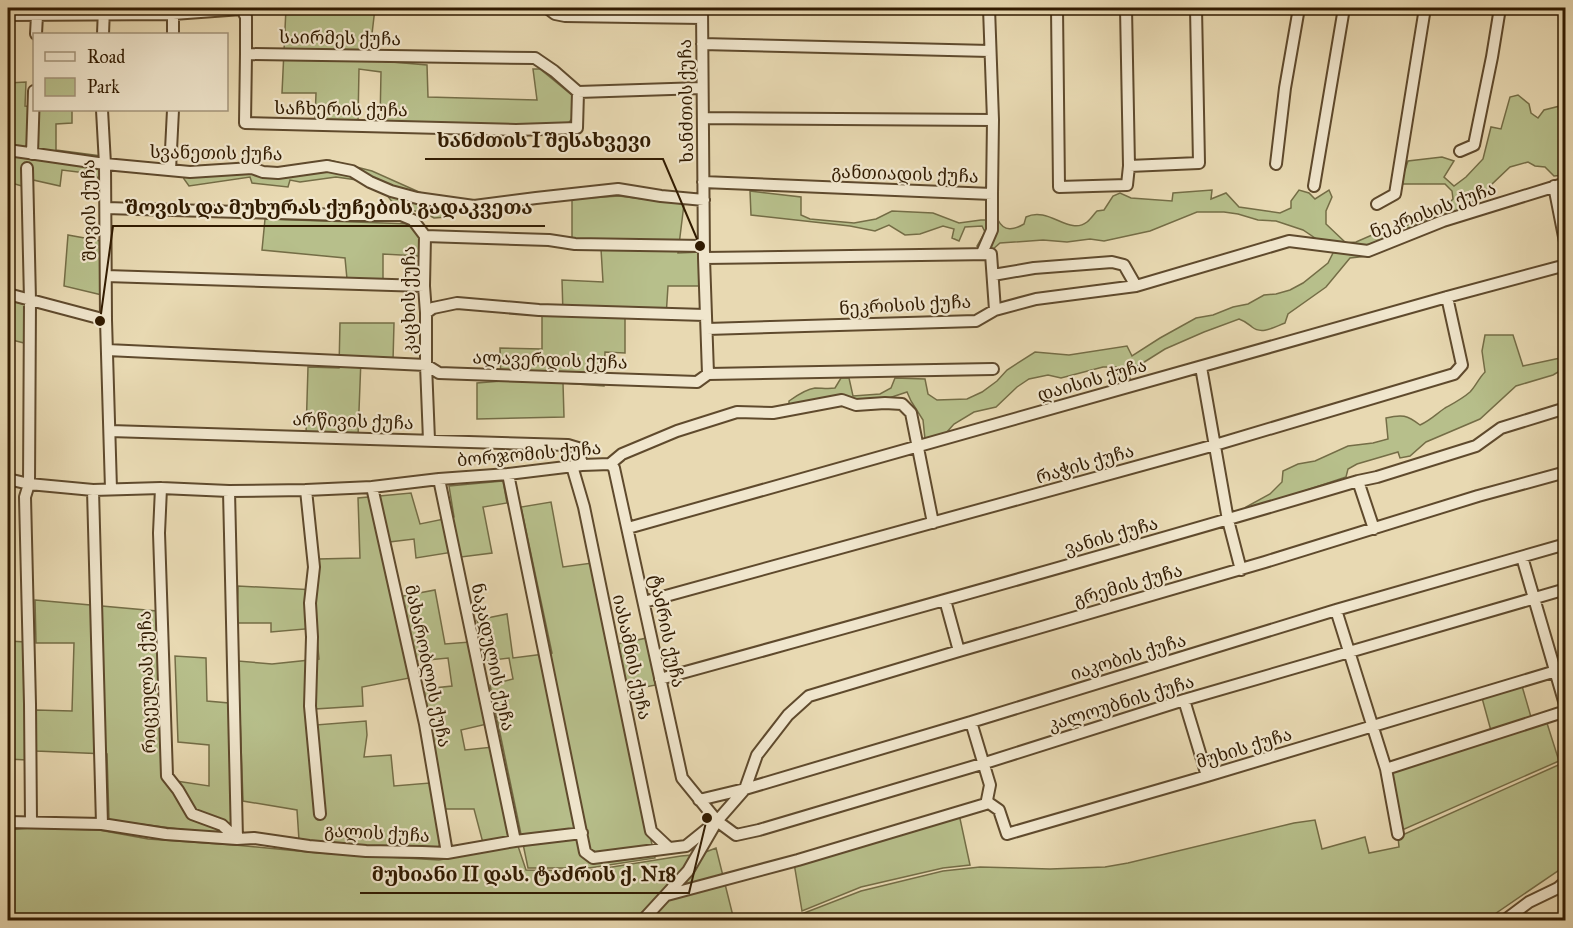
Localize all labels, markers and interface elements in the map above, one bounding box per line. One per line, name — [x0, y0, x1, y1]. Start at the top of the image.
street label: საირმეს ქუჩა — [279, 26, 401, 50]
legend — [33, 33, 228, 111]
street label: ხანძთის ქუჩა — [674, 39, 698, 163]
text: Road — [87, 46, 125, 68]
text: Park — [87, 76, 120, 98]
street label: საჩხერის ქუჩა — [274, 97, 408, 121]
callout: ხანძთის I შესახვევი — [425, 121, 663, 159]
text: ხანძთის I შესახვევი — [437, 128, 651, 152]
street label: სვანეთის ქუჩა — [149, 141, 283, 165]
street label: შოვის ქუჩა — [77, 159, 101, 261]
street label: განთიადის ქუჩა — [831, 160, 979, 188]
street label: ნეკრისის ქუჩა — [1367, 177, 1499, 243]
callout: შოვის და მუხურას ქუჩების გადაკვეთა — [113, 188, 545, 226]
text: შოვის და მუხურას ქუჩების გადაკვეთა — [124, 195, 533, 219]
street label: კაცხის ქუჩა — [398, 246, 420, 354]
street label: ნეკრისის ქუჩა — [838, 291, 972, 319]
street label: ალავერდის ქუჩა — [472, 346, 628, 374]
street label: დაისის ქუჩა — [1035, 354, 1149, 406]
street label: არწივის ქუჩა — [292, 408, 414, 434]
street label: ბორჯომის ქუჩა — [456, 437, 602, 471]
street label: რაჭის ქუჩა — [1034, 440, 1136, 488]
street label: ვანის ქუჩა — [1061, 512, 1161, 560]
street label: გრემის ქუჩა — [1071, 559, 1185, 611]
street label: ტაძრის ქუჩა — [644, 572, 690, 690]
street label: ნაკადულის ქუჩა — [467, 581, 519, 733]
street label: მახარობლის ქუჩა — [400, 583, 456, 749]
street label: იასამნის ქუჩა — [608, 592, 656, 722]
street label: რიცეულას ქუჩა — [134, 610, 160, 754]
street label: იაკობის ქუჩა — [1067, 629, 1189, 685]
street label: კალოუბნის ქუჩა — [1045, 670, 1197, 736]
street label: მუხის ქუჩა — [1194, 723, 1294, 773]
street label: გალის ქუჩა — [324, 819, 430, 847]
callout: მუხიანი II დას. ტაძრის ქ. N18 — [360, 855, 689, 893]
text: მუხიანი II დას. ტაძრის ქ. N18 — [372, 862, 676, 886]

